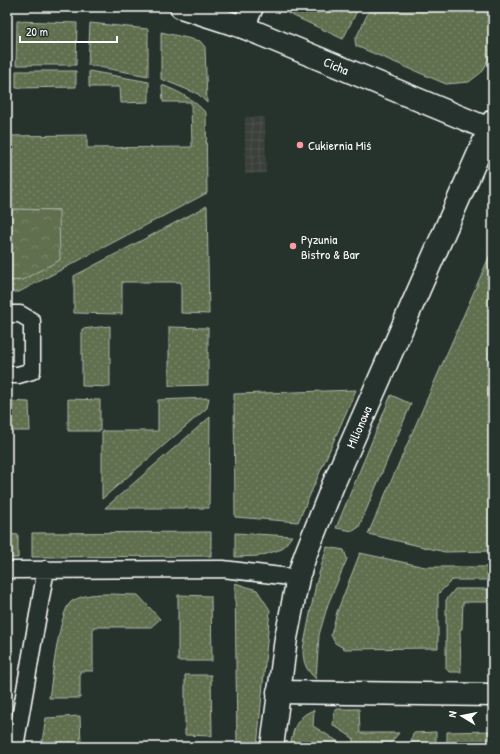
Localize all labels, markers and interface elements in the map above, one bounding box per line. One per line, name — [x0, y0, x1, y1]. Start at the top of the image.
scale bar — [20, 18, 117, 44]
text: 20 m — [26, 23, 48, 40]
street label: Cicha — [321, 52, 351, 79]
place label: Cukiernia Miś — [308, 136, 371, 154]
marker: Cukiernia Miś — [295, 140, 305, 150]
place label: Pyzunia Bistro & Bar — [301, 230, 360, 263]
marker: Pyzunia Bistro & Bar — [288, 241, 298, 251]
street label: Milionowa — [341, 403, 376, 451]
north arrow — [442, 696, 482, 736]
text: N — [445, 710, 460, 718]

